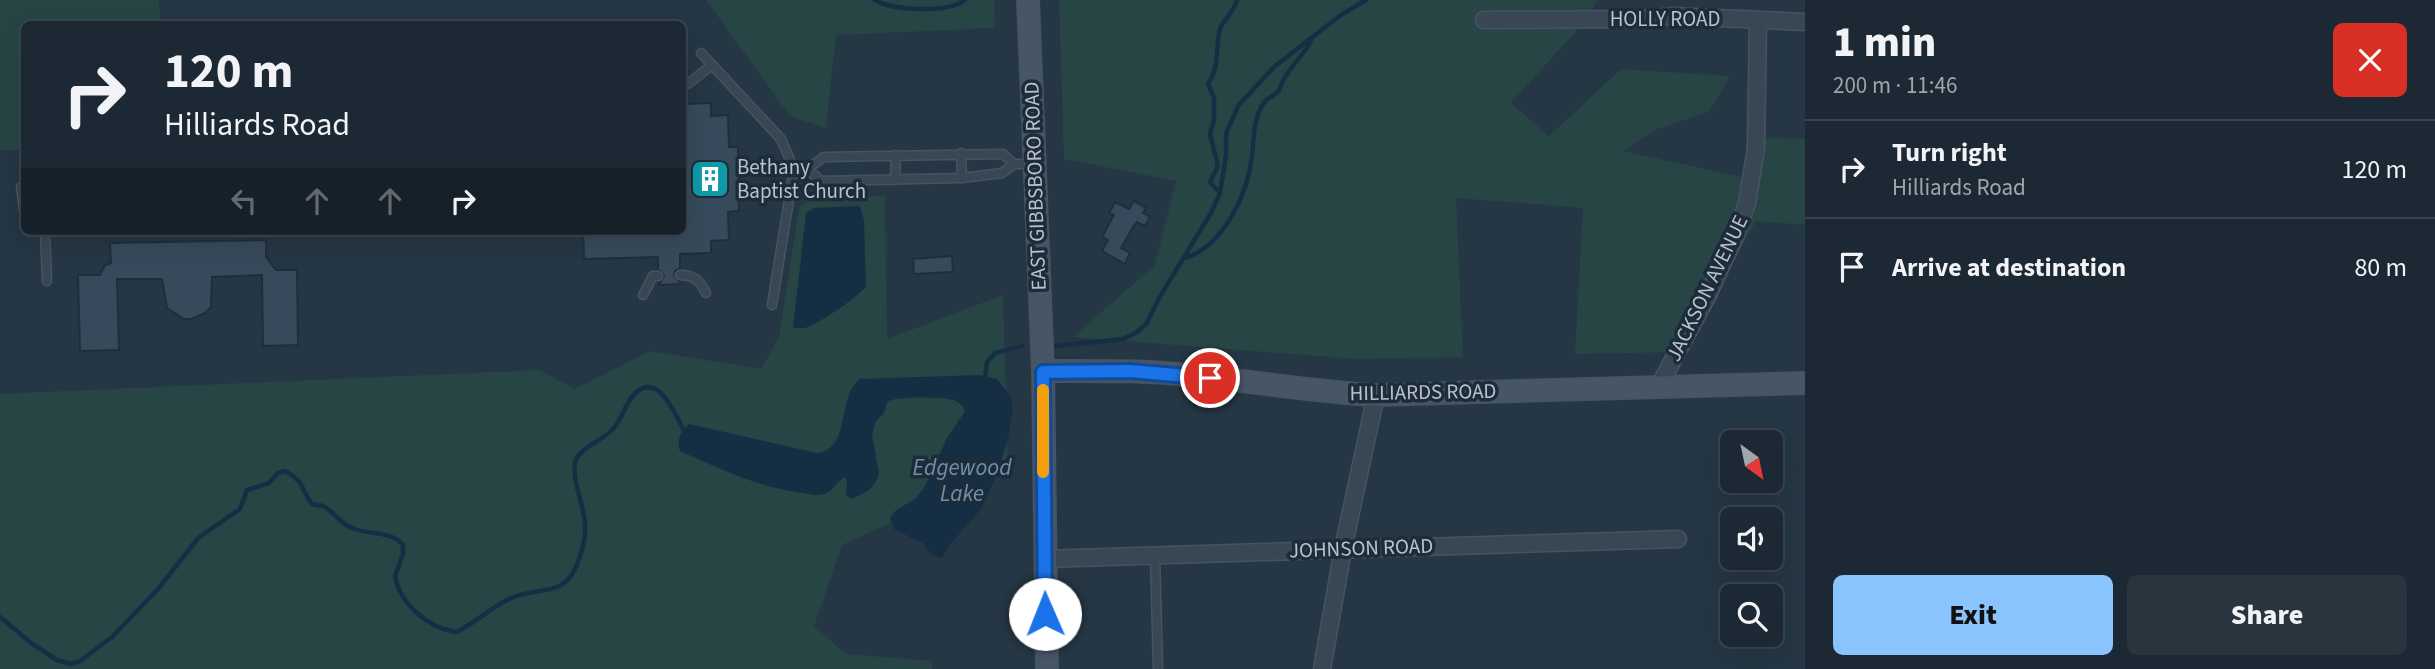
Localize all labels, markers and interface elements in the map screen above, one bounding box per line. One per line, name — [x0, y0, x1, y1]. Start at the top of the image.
street label: HOLLY ROAD — [1610, 4, 1720, 34]
text: 1 min — [1833, 13, 1936, 73]
button: close — [2333, 23, 2407, 97]
text: 120 m — [164, 37, 293, 107]
icon: right — [49, 49, 140, 140]
text: 200 m · 11:46 — [1833, 69, 1957, 102]
street label: EAST GIBBSBORO ROAD — [1016, 81, 1054, 291]
text: Hilliards Road — [164, 102, 350, 148]
text: Turn right — [1892, 134, 2007, 171]
icon: right — [1833, 150, 1871, 188]
text: 120 m — [2341, 151, 2407, 188]
place label: Bethany Baptist Church — [737, 152, 866, 206]
building icon: Bethany Baptist Church — [689, 158, 731, 200]
text: Hilliards Road — [1892, 171, 2026, 204]
icon: left — [225, 182, 263, 220]
icon: ahead — [298, 182, 336, 220]
icon: ahead — [371, 182, 409, 220]
icon: right — [444, 182, 482, 220]
street label: JACKSON AVENUE — [1659, 210, 1755, 366]
icon: arrive — [1833, 248, 1871, 286]
text: Arrive at destination — [1892, 249, 2126, 286]
text: 80 m — [2354, 249, 2407, 286]
pin — [1180, 348, 1240, 408]
icon: arrive — [1191, 359, 1229, 397]
street label: HILLIARDS ROAD — [1349, 376, 1497, 408]
north arrow — [1720, 430, 1783, 494]
map controls — [1720, 430, 1783, 647]
water label: Edgewood Lake — [913, 451, 1012, 510]
button: sound — [1720, 507, 1783, 570]
street label: JOHNSON ROAD — [1288, 530, 1434, 566]
button: Exit — [1833, 575, 2113, 655]
button: Share — [2127, 575, 2407, 655]
position arrow — [1008, 577, 1082, 651]
button: search — [1720, 584, 1783, 647]

